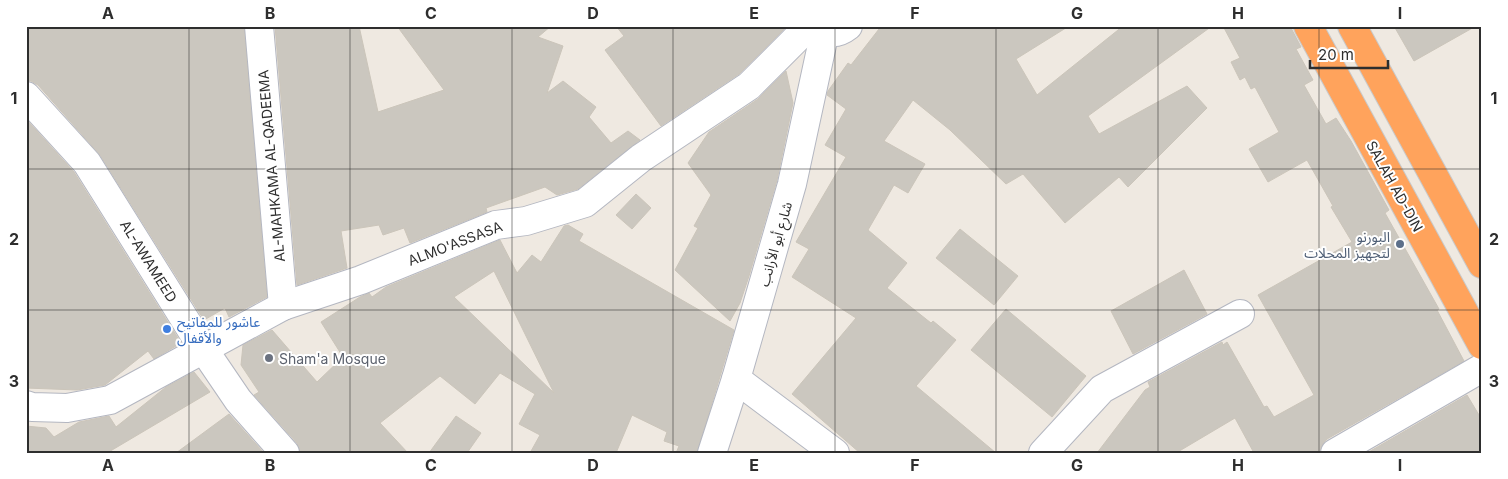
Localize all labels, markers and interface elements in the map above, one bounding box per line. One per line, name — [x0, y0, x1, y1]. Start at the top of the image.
text: A — [102, 3, 114, 23]
text: B — [265, 3, 275, 23]
text: C — [425, 3, 437, 23]
text: D — [587, 3, 599, 23]
text: E — [749, 3, 759, 23]
text: F — [910, 3, 920, 23]
text: G — [1071, 3, 1083, 23]
text: H — [1232, 3, 1244, 23]
text: I — [1398, 3, 1402, 23]
scale bar — [1310, 38, 1388, 70]
text: 20 m — [1318, 45, 1354, 64]
street label: AL-MAHKAMA AL-QADEEMA — [254, 69, 288, 263]
text: 1 — [11, 88, 17, 108]
text: 1 — [1491, 88, 1497, 108]
street label: SALAH AD-DIN — [1363, 138, 1427, 234]
street label: شارع أبو الأرانب — [755, 200, 798, 289]
street label: AL-AWAMEED — [117, 217, 181, 305]
street label: ALMO'ASSASA — [405, 217, 505, 269]
place label: البورنو لتجهيز المحلات — [1304, 228, 1390, 262]
text: 2 — [9, 229, 19, 249]
text: 2 — [1489, 229, 1499, 249]
marker: البورنو لتجهيز المحلات — [1394, 238, 1406, 250]
place label: عاشور للمفاتيح والأقفال — [177, 313, 260, 347]
marker: عاشور للمفاتيح والأقفال — [161, 323, 173, 335]
place label: Sham'a Mosque — [279, 350, 386, 367]
marker: Sham'a Mosque — [263, 352, 275, 364]
text: 3 — [9, 371, 19, 391]
text: 3 — [1489, 371, 1499, 391]
text: A — [102, 455, 114, 475]
text: B — [265, 455, 275, 475]
text: C — [425, 455, 437, 475]
text: D — [587, 455, 599, 475]
text: E — [749, 455, 759, 475]
text: F — [910, 455, 920, 475]
text: G — [1071, 455, 1083, 475]
text: H — [1232, 455, 1244, 475]
text: I — [1398, 455, 1402, 475]

